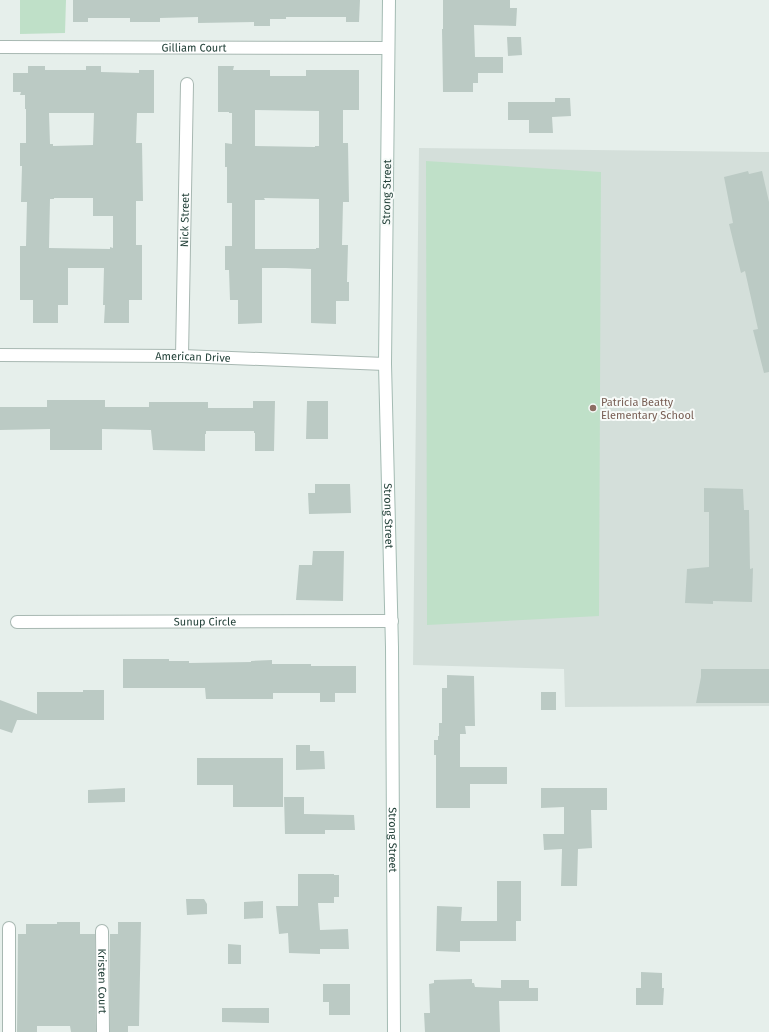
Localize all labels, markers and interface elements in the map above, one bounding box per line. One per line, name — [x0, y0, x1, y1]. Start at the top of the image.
street label: Gilliam Court — [161, 41, 227, 54]
street label: Strong Street — [380, 159, 394, 225]
street label: Nick Street — [178, 193, 191, 247]
street label: American Drive — [155, 349, 231, 364]
place label: Patricia Beatty Elementary School — [601, 396, 694, 422]
marker: Patricia Beatty Elementary School — [588, 403, 598, 413]
street label: Strong Street — [381, 483, 396, 549]
street label: Sunup Circle — [174, 615, 236, 628]
street label: Strong Street — [386, 807, 400, 873]
street label: Kristen Court — [96, 948, 109, 1014]

